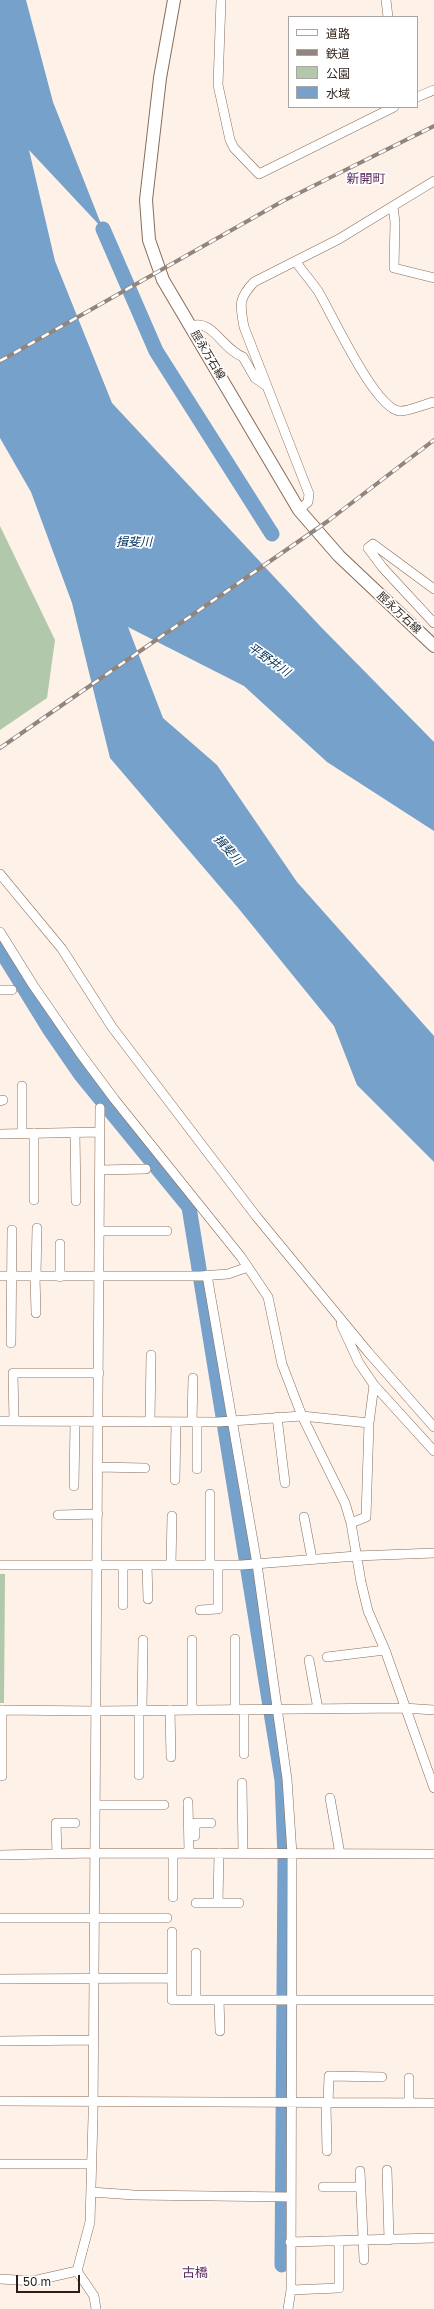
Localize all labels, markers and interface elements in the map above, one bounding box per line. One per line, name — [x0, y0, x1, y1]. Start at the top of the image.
legend — [288, 16, 418, 108]
text: 道路 — [326, 26, 350, 41]
text: 鉄道 — [326, 46, 350, 61]
text: 公園 — [326, 66, 350, 81]
text: 水域 — [326, 86, 350, 101]
district label: 新開町 — [347, 171, 385, 187]
street label: 脛永万石線 — [188, 328, 228, 382]
water label: 揖斐川 — [116, 535, 152, 549]
street label: 脛永万石線 — [374, 589, 424, 637]
water label: 平野井川 — [245, 640, 293, 680]
water label: 揖斐川 — [211, 832, 245, 868]
district label: 古橋 — [182, 2265, 208, 2281]
scale bar — [18, 2267, 82, 2293]
text: 50 m — [23, 2274, 51, 2289]

